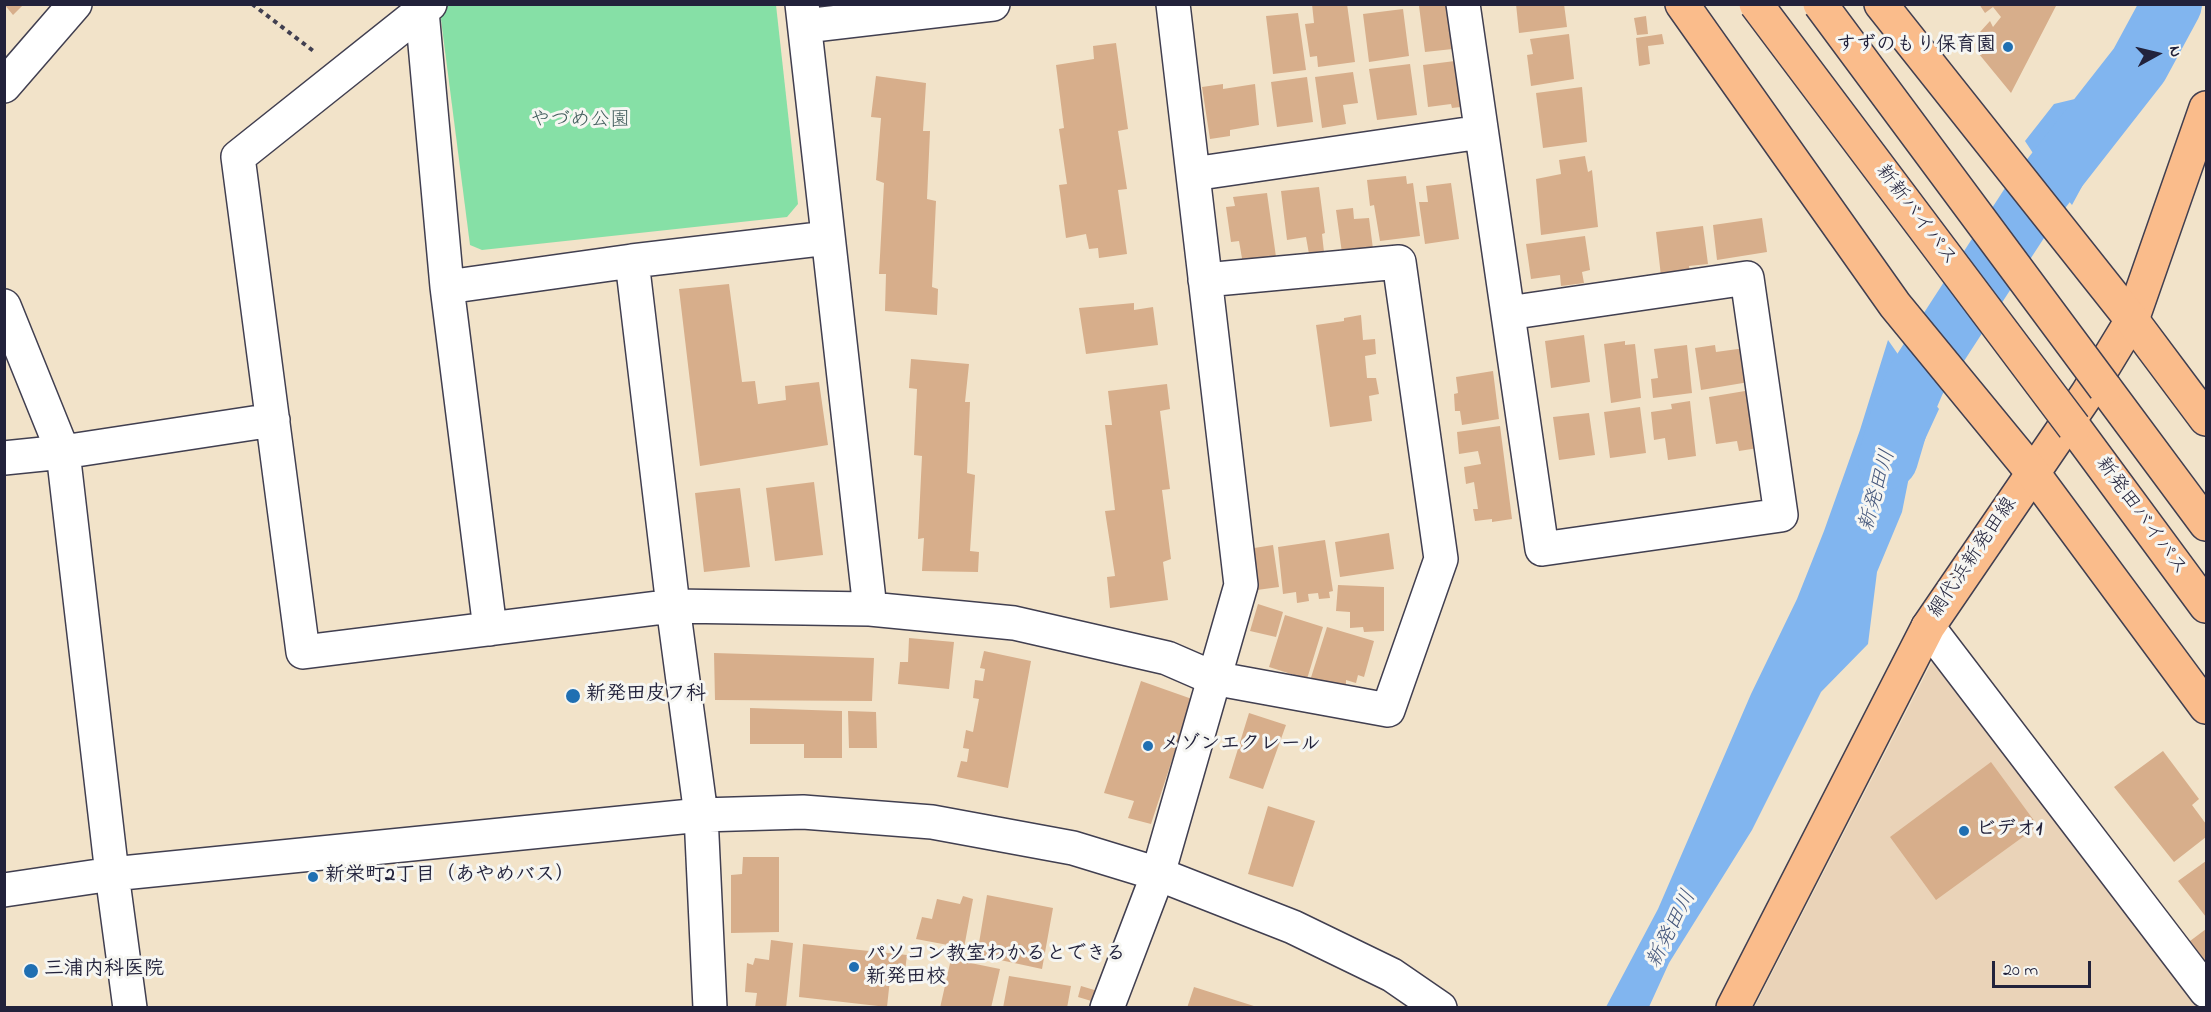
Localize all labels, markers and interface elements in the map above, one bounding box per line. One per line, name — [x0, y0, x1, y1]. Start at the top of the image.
north arrow — [2127, 24, 2187, 84]
place label: すずのもり保育園 — [1836, 35, 1996, 59]
marker: すずのもり保育園 — [2001, 40, 2015, 54]
text: N — [2162, 44, 2187, 59]
park label: やづめ公園 — [530, 110, 630, 134]
street label: 新新バイパス — [1869, 161, 1961, 271]
water label: 新発田川 — [1855, 447, 1903, 535]
street label: 新発田バイパス — [2089, 453, 2191, 581]
street label: 網代浜新発田線 — [1925, 493, 2023, 623]
place label: 新発田皮フ科 — [586, 684, 706, 708]
marker: 新発田皮フ科 — [564, 687, 582, 705]
place label: メゾンエクレール — [1160, 734, 1321, 758]
marker: メゾンエクレール — [1141, 739, 1155, 753]
place label: ビデオ1 — [1976, 819, 2042, 843]
marker: ビデオ1 — [1957, 824, 1971, 838]
place label: 新栄町2丁目（あやめバス） — [325, 865, 575, 889]
marker: 新栄町2丁目（あやめバス） — [306, 870, 320, 884]
water label: 新発田川 — [1643, 887, 1703, 973]
place label: パソコン教室わかるとできる 新発田校 — [866, 944, 1126, 991]
scale bar — [1995, 949, 2094, 987]
text: 20 m — [2003, 958, 2038, 984]
place label: 三浦内科医院 — [44, 959, 164, 983]
marker: パソコン教室わかるとできる 新発田校 — [847, 960, 861, 974]
marker: 三浦内科医院 — [22, 962, 40, 980]

